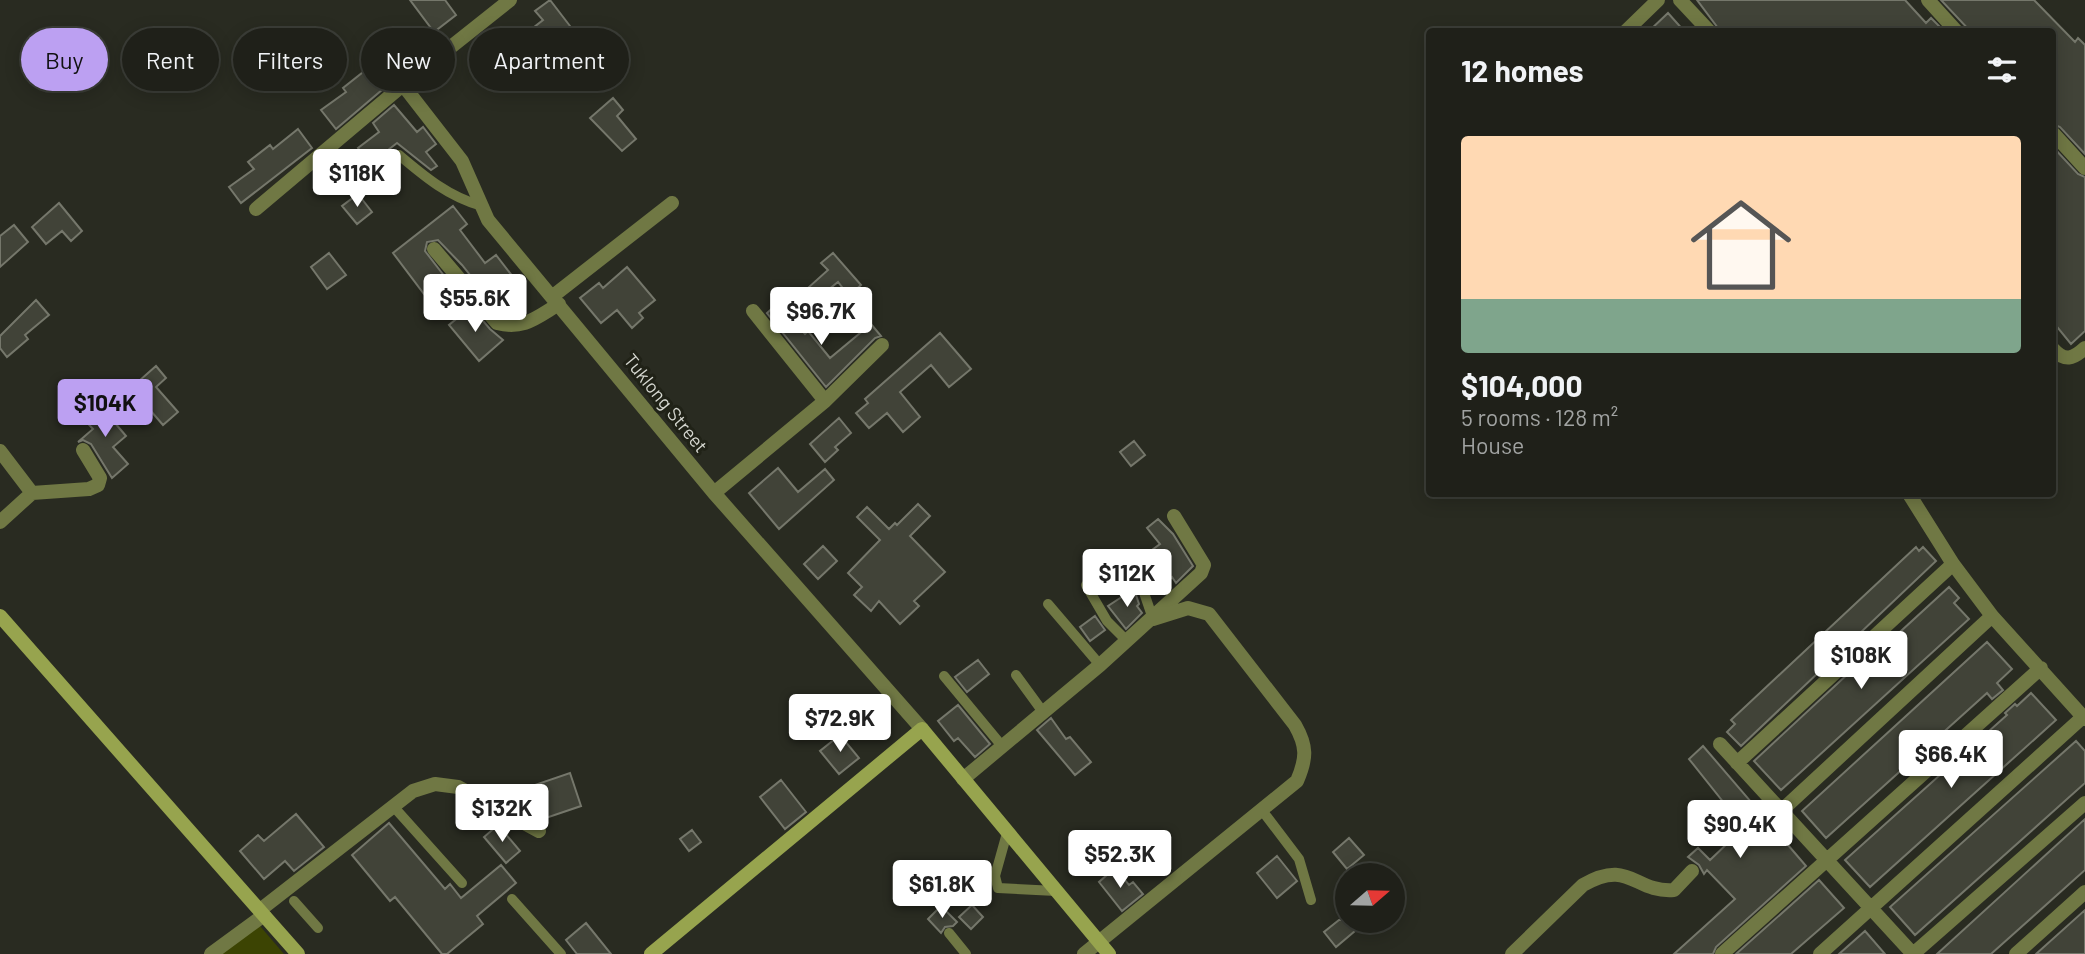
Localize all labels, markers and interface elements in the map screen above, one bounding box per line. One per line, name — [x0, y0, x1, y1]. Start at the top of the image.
chip: Buy — [21, 28, 108, 91]
chip: Rent — [122, 28, 219, 91]
chip: Filters — [233, 28, 347, 91]
chip: New — [361, 28, 455, 91]
chip: Apartment — [469, 28, 629, 91]
icon: filters — [1983, 51, 2021, 89]
text: 12 homes — [1461, 52, 1584, 88]
pin: $118K — [308, 150, 406, 209]
text: $118K — [329, 158, 385, 186]
icon: home — [1678, 182, 1804, 308]
pin: $55.6K — [418, 274, 532, 334]
text: $55.6K — [440, 283, 510, 311]
pin: $96.7K — [764, 288, 878, 347]
text: $96.7K — [786, 296, 856, 324]
street label: Tuklong Street — [620, 349, 713, 457]
text: $104,000 — [1461, 367, 1583, 403]
pin: $104K — [56, 380, 154, 439]
text: $104K — [74, 388, 136, 416]
text: 5 rooms · 128 m² — [1461, 403, 1618, 431]
text: House — [1461, 431, 1524, 459]
pin: $112K — [1078, 550, 1176, 609]
text: $112K — [1099, 558, 1155, 586]
pin: $108K — [1812, 632, 1910, 691]
text: $108K — [1830, 640, 1892, 668]
pin: $72.9K — [783, 694, 897, 754]
text: $72.9K — [805, 703, 875, 731]
pin: $66.4K — [1894, 730, 2008, 790]
text: $66.4K — [1915, 739, 1987, 767]
pin: $132K — [453, 784, 551, 844]
text: $132K — [472, 793, 533, 821]
pin: $90.4K — [1683, 800, 1797, 860]
text: $90.4K — [1703, 809, 1777, 837]
pin: $52.3K — [1063, 830, 1177, 890]
text: $52.3K — [1084, 839, 1156, 867]
pin: $61.8K — [885, 860, 999, 920]
north arrow — [1335, 863, 1405, 933]
map controls — [1335, 863, 1405, 933]
text: $61.8K — [909, 869, 975, 897]

